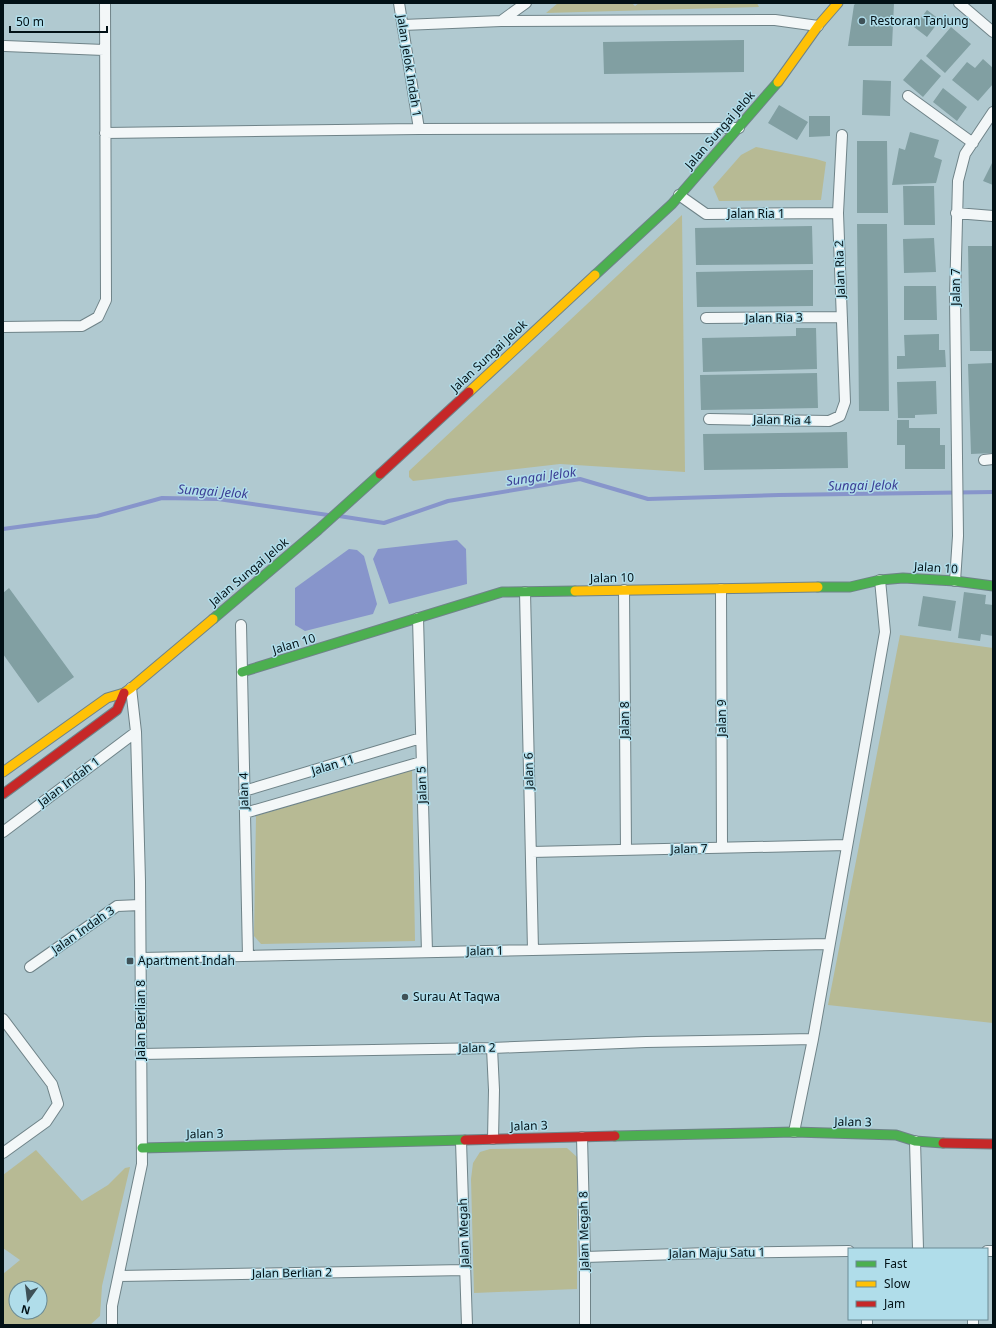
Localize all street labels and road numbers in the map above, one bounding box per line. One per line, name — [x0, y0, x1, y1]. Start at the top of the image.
street label: Jalan Jelok Indah 1 — [393, 13, 426, 118]
street label: Jalan Sungai Jelok — [680, 86, 759, 173]
street label: Jalan Ria 1 — [726, 205, 785, 222]
street label: Jalan Ria 2 — [830, 240, 849, 299]
street label: Jalan 7 — [947, 268, 964, 307]
street label: Jalan Ria 3 — [744, 308, 803, 327]
street label: Jalan Sungai Jelok — [446, 315, 531, 396]
street label: Jalan Ria 4 — [752, 410, 811, 429]
street label: Jalan Sungai Jelok — [205, 533, 292, 611]
street label: Jalan 10 — [912, 557, 959, 578]
street label: Jalan 10 — [589, 569, 634, 586]
street label: Jalan 10 — [269, 629, 318, 658]
street label: Jalan 9 — [713, 699, 730, 738]
street label: Jalan 8 — [616, 701, 633, 740]
street label: Jalan 11 — [308, 750, 356, 779]
street label: Jalan 6 — [520, 752, 537, 791]
street label: Jalan Indah 1 — [33, 753, 103, 811]
street label: Jalan 5 — [412, 766, 431, 805]
street label: Jalan 4 — [235, 772, 252, 811]
street label: Jalan 7 — [669, 840, 708, 857]
street label: Jalan Indah 3 — [47, 902, 118, 958]
street label: Jalan 1 — [465, 942, 504, 959]
street label: Jalan Berlian 8 — [132, 980, 149, 1061]
street label: Jalan 2 — [457, 1039, 496, 1056]
street label: Jalan 3 — [833, 1113, 872, 1130]
street label: Jalan 3 — [509, 1116, 548, 1135]
street label: Jalan 3 — [185, 1125, 224, 1142]
street label: Jalan Megah 8 — [574, 1191, 593, 1272]
street label: Jalan Megah — [454, 1198, 473, 1269]
street label: Jalan Maju Satu 1 — [668, 1243, 765, 1262]
street label: Jalan Berlian 2 — [251, 1263, 332, 1282]

